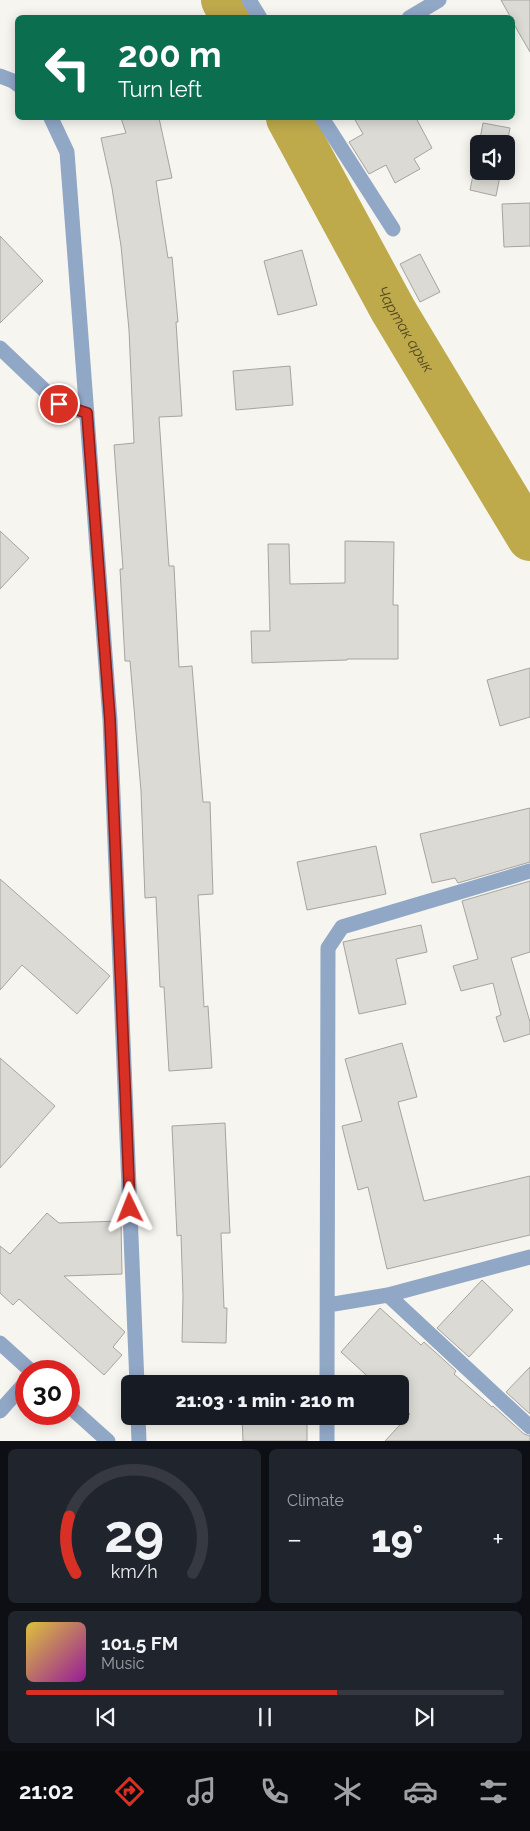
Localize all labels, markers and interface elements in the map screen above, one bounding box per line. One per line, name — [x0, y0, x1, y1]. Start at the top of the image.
text: 200 m — [118, 34, 222, 75]
icon: left — [35, 35, 100, 100]
text: Turn left — [118, 76, 202, 102]
map controls — [470, 135, 515, 180]
button: sound — [470, 135, 515, 180]
water label: Чартак арык — [373, 283, 438, 376]
pin — [38, 383, 80, 425]
icon: arrive — [45, 390, 73, 418]
position arrow — [103, 1181, 155, 1233]
speed limit sign: 30 — [15, 1360, 80, 1425]
text: 21:03 · 1 min · 210 m — [176, 1389, 354, 1411]
text: Climate — [287, 1491, 344, 1510]
text: 29 — [105, 1503, 164, 1564]
text: 19° — [371, 1516, 423, 1561]
text: − — [287, 1523, 302, 1556]
text: + — [492, 1523, 504, 1556]
text: km/h — [111, 1561, 158, 1582]
text: 101.5 FM — [101, 1632, 178, 1654]
text: Music — [101, 1654, 145, 1673]
icon: previous — [92, 1703, 120, 1731]
icon: pause — [251, 1703, 279, 1731]
icon: next — [410, 1703, 438, 1731]
icon: directions — [112, 1774, 147, 1809]
icon: music — [184, 1774, 219, 1809]
icon: phone — [257, 1774, 292, 1809]
icon: climate — [330, 1774, 365, 1809]
icon: car — [403, 1774, 438, 1809]
icon: filters — [476, 1774, 511, 1809]
text: 21:02 — [19, 1778, 74, 1804]

